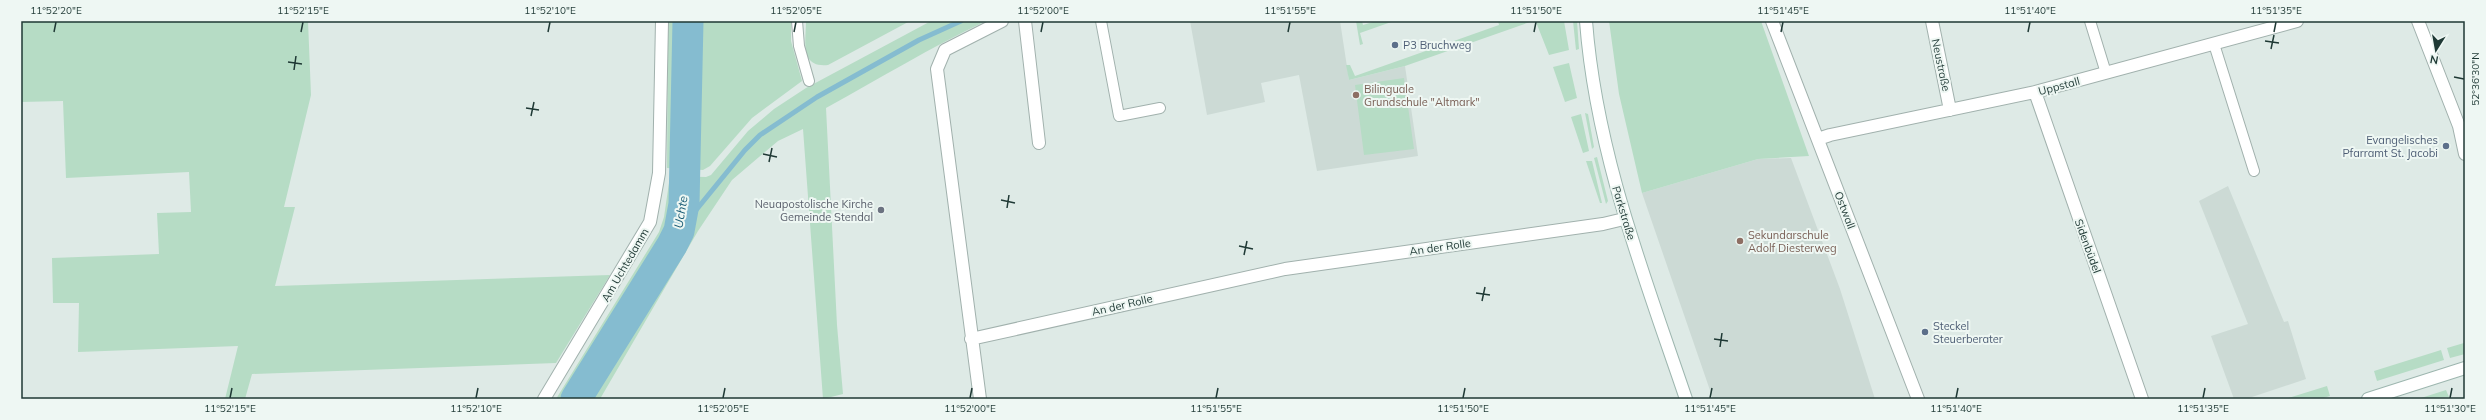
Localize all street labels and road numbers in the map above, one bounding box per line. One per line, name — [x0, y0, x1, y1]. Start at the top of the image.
street label: Neustraße — [1929, 37, 1953, 93]
street label: Uppstall — [2037, 74, 2081, 98]
street label: Parkstraße — [1609, 184, 1639, 242]
street label: Ostwall — [1831, 189, 1859, 231]
street label: Sidenbüdel — [2072, 217, 2104, 275]
street label: Am Uchtedamm — [598, 226, 652, 304]
street label: An der Rolle — [1408, 236, 1472, 258]
street label: An der Rolle — [1090, 291, 1154, 319]

